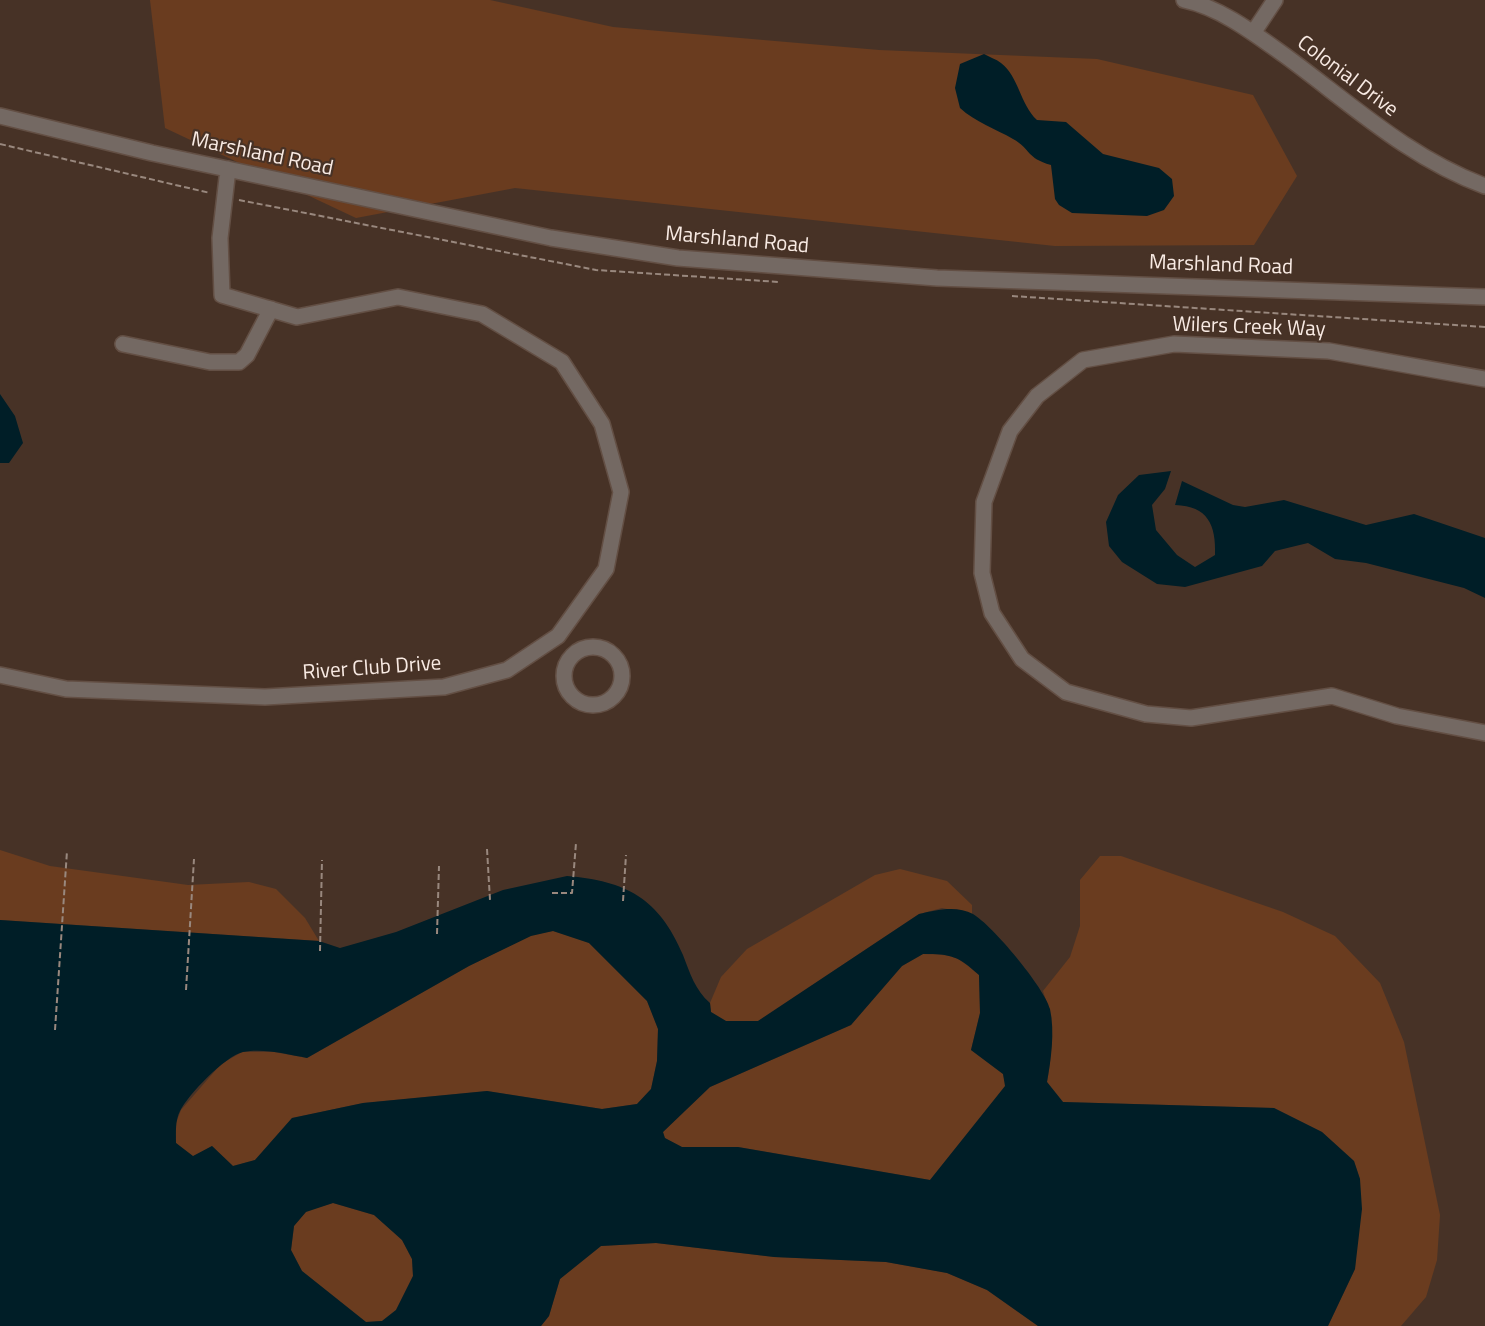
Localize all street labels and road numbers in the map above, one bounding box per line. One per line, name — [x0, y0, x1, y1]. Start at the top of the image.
street label: Colonial Drive — [1291, 31, 1403, 123]
street label: Marshland Road — [189, 128, 335, 182]
street label: Marshland Road — [664, 222, 810, 260]
street label: Marshland Road — [1148, 251, 1294, 281]
street label: Wilers Creek Way — [1172, 313, 1326, 343]
street label: River Club Drive — [302, 652, 442, 686]

